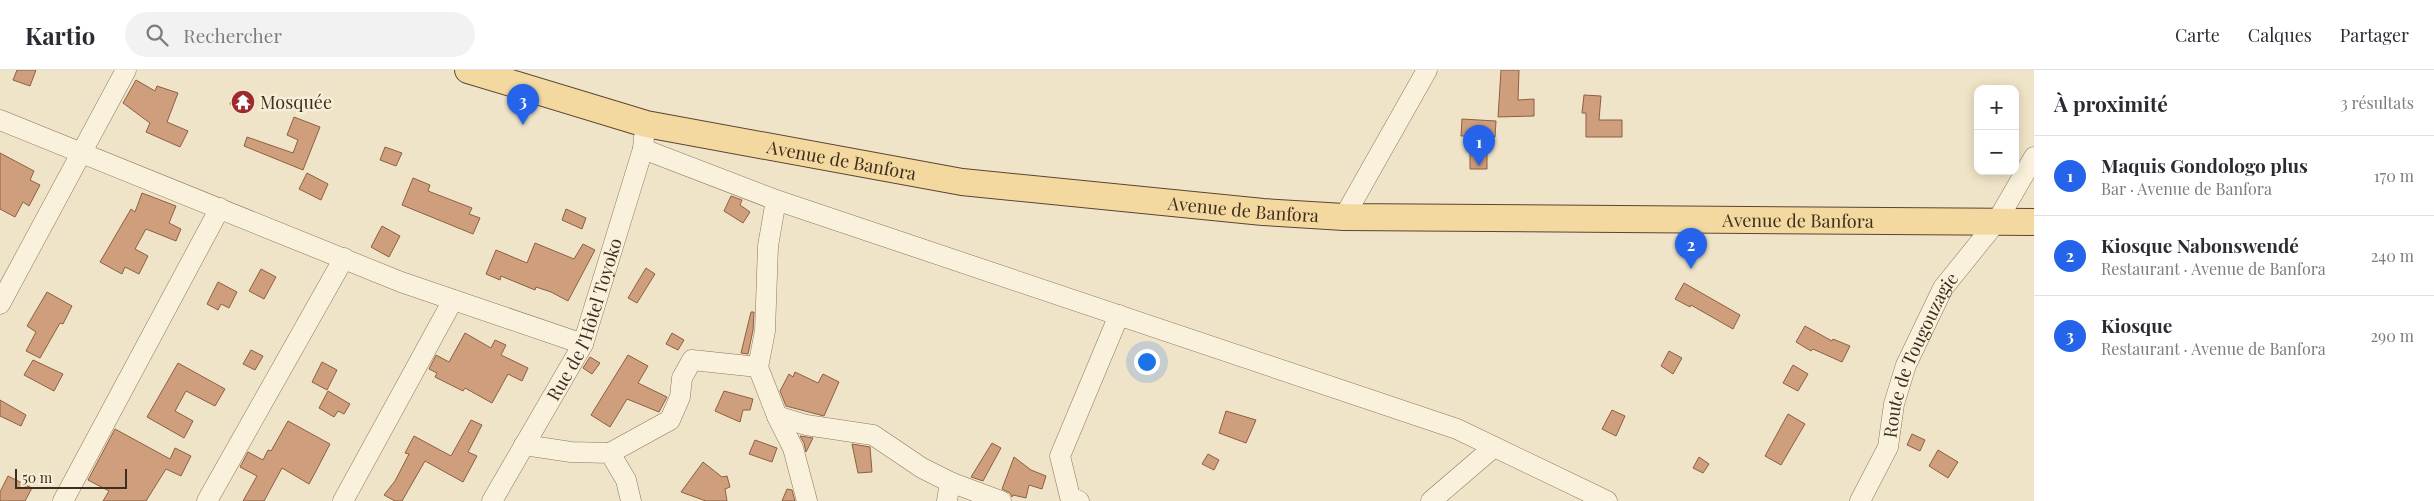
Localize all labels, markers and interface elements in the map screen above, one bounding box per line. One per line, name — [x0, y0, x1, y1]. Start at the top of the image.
search box — [125, 12, 475, 57]
text: Kartio — [25, 19, 95, 51]
icon: search — [143, 21, 171, 49]
text: Rechercher — [183, 22, 282, 48]
text: Carte — [2175, 23, 2220, 47]
text: Calques — [2248, 23, 2312, 47]
text: Partager — [2340, 23, 2409, 47]
pin: 3 — [507, 84, 539, 125]
map controls — [1974, 85, 2019, 175]
button: + — [1974, 85, 2019, 130]
temple icon: Mosquée — [230, 89, 256, 115]
text: À proximité — [2054, 89, 2168, 117]
place label: Mosquée — [260, 90, 332, 114]
text: 3 résultats — [2340, 92, 2414, 113]
pin: 1 — [1463, 125, 1495, 166]
button: − — [1974, 130, 2019, 175]
street label: Avenue de Banfora — [764, 134, 918, 185]
text: Maquis Gondologo plus — [2101, 152, 2308, 178]
text: 1 — [2067, 165, 2073, 186]
text: 170 m — [2374, 165, 2414, 186]
text: Bar · Avenue de Banfora — [2101, 178, 2272, 199]
street label: Avenue de Banfora — [1166, 190, 1320, 227]
street label: Avenue de Banfora — [1721, 208, 1874, 233]
pin: 2 — [1675, 228, 1707, 269]
text: Kiosque Nabonswendé — [2101, 232, 2299, 258]
street label: Rue de l'Hôtel Toyoko — [541, 235, 627, 405]
text: 2 — [2066, 245, 2074, 266]
text: 240 m — [2371, 245, 2414, 266]
text: Restaurant · Avenue de Banfora — [2101, 258, 2326, 279]
street label: Route de Tougouzagie — [1877, 267, 1963, 439]
text: Kiosque — [2101, 312, 2172, 338]
text: 3 — [2066, 325, 2074, 346]
text: 290 m — [2370, 325, 2414, 346]
text: Restaurant · Avenue de Banfora — [2101, 338, 2326, 359]
your location — [1134, 349, 1160, 375]
scale bar — [15, 466, 128, 489]
text: 50 m — [22, 468, 52, 487]

